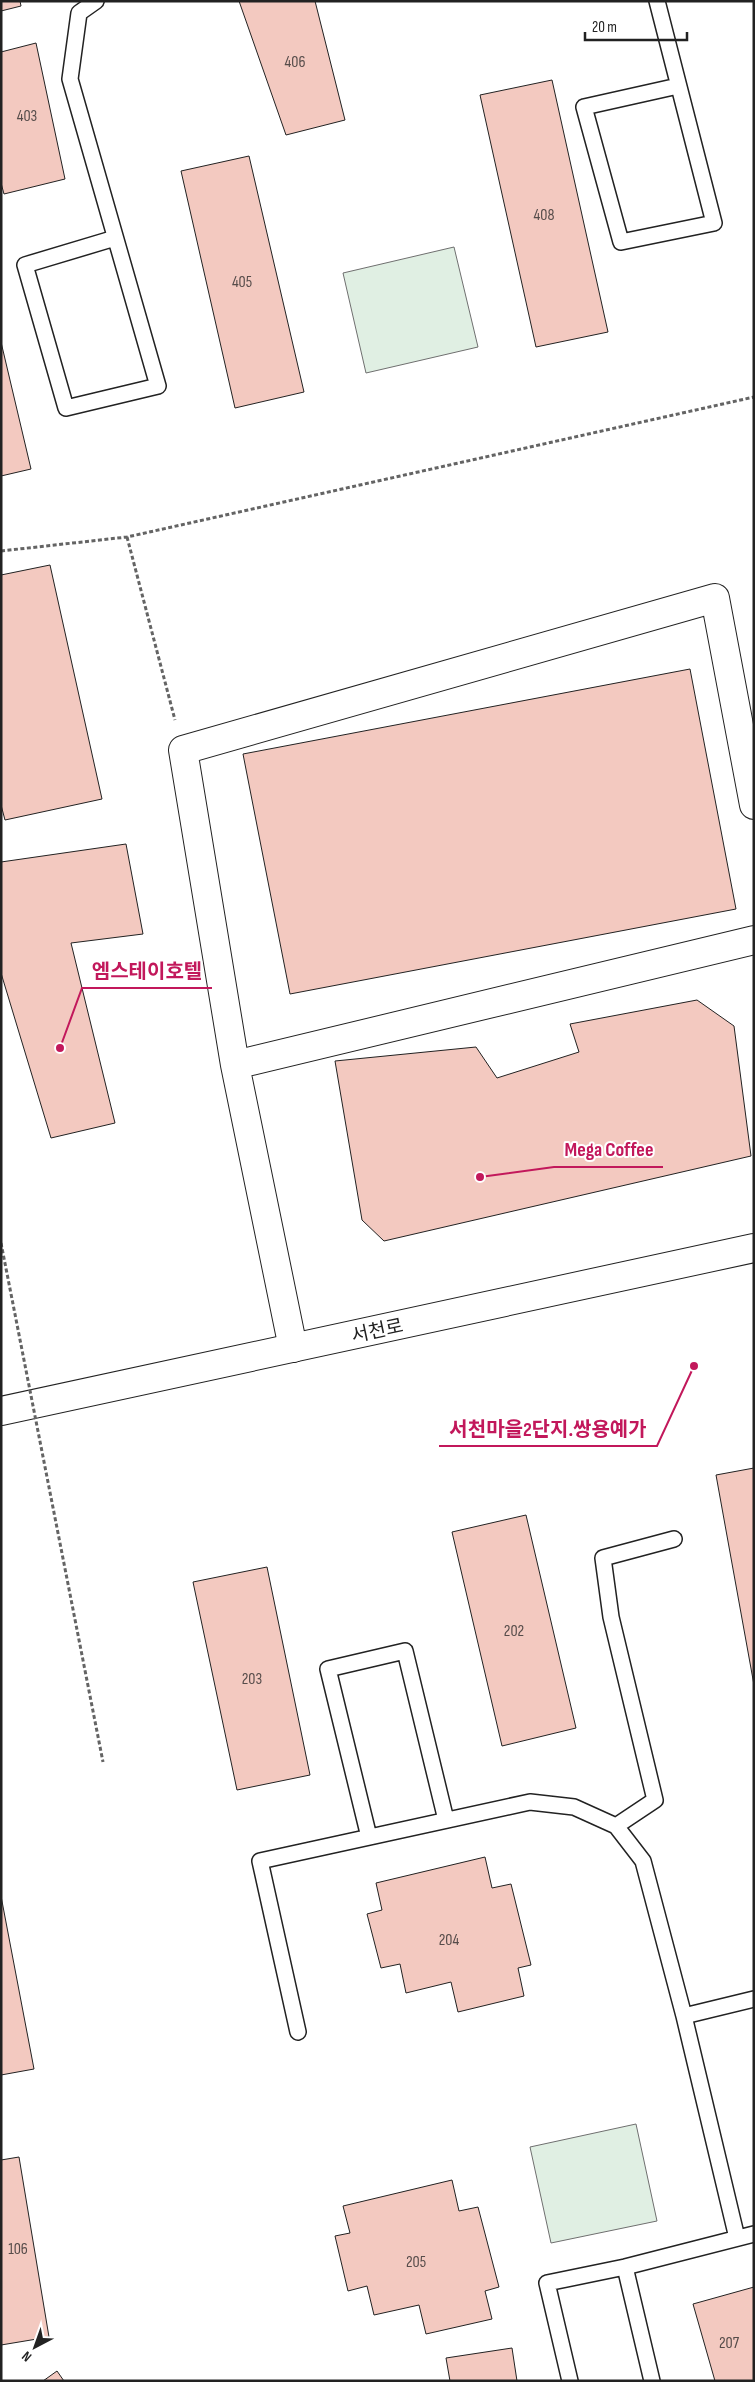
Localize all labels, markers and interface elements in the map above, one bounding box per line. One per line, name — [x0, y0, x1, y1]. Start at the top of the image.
scale bar — [585, 10, 688, 42]
text: 20 m — [592, 18, 617, 37]
house number: 406 — [285, 53, 305, 72]
house number: 403 — [17, 107, 37, 126]
house number: 408 — [534, 206, 554, 225]
house number: 405 — [232, 273, 252, 292]
callout: 엠스테이호텔 — [82, 953, 212, 988]
text: 엠스테이호텔 — [92, 960, 202, 984]
callout: Mega Coffee — [554, 1132, 663, 1167]
text: Mega Coffee — [565, 1138, 653, 1162]
street label: 서천로 — [349, 1315, 405, 1348]
callout: 서천마을2단지.쌍용예가 — [439, 1411, 657, 1446]
text: 서천마을2단지.쌍용예가 — [449, 1418, 647, 1442]
house number: 202 — [504, 1622, 524, 1641]
house number: 203 — [242, 1670, 262, 1689]
house number: 204 — [439, 1931, 460, 1950]
house number: 106 — [8, 2240, 28, 2259]
house number: 205 — [406, 2253, 426, 2272]
north arrow — [10, 2322, 60, 2372]
house number: 207 — [719, 2334, 740, 2353]
text: N — [18, 2348, 35, 2365]

